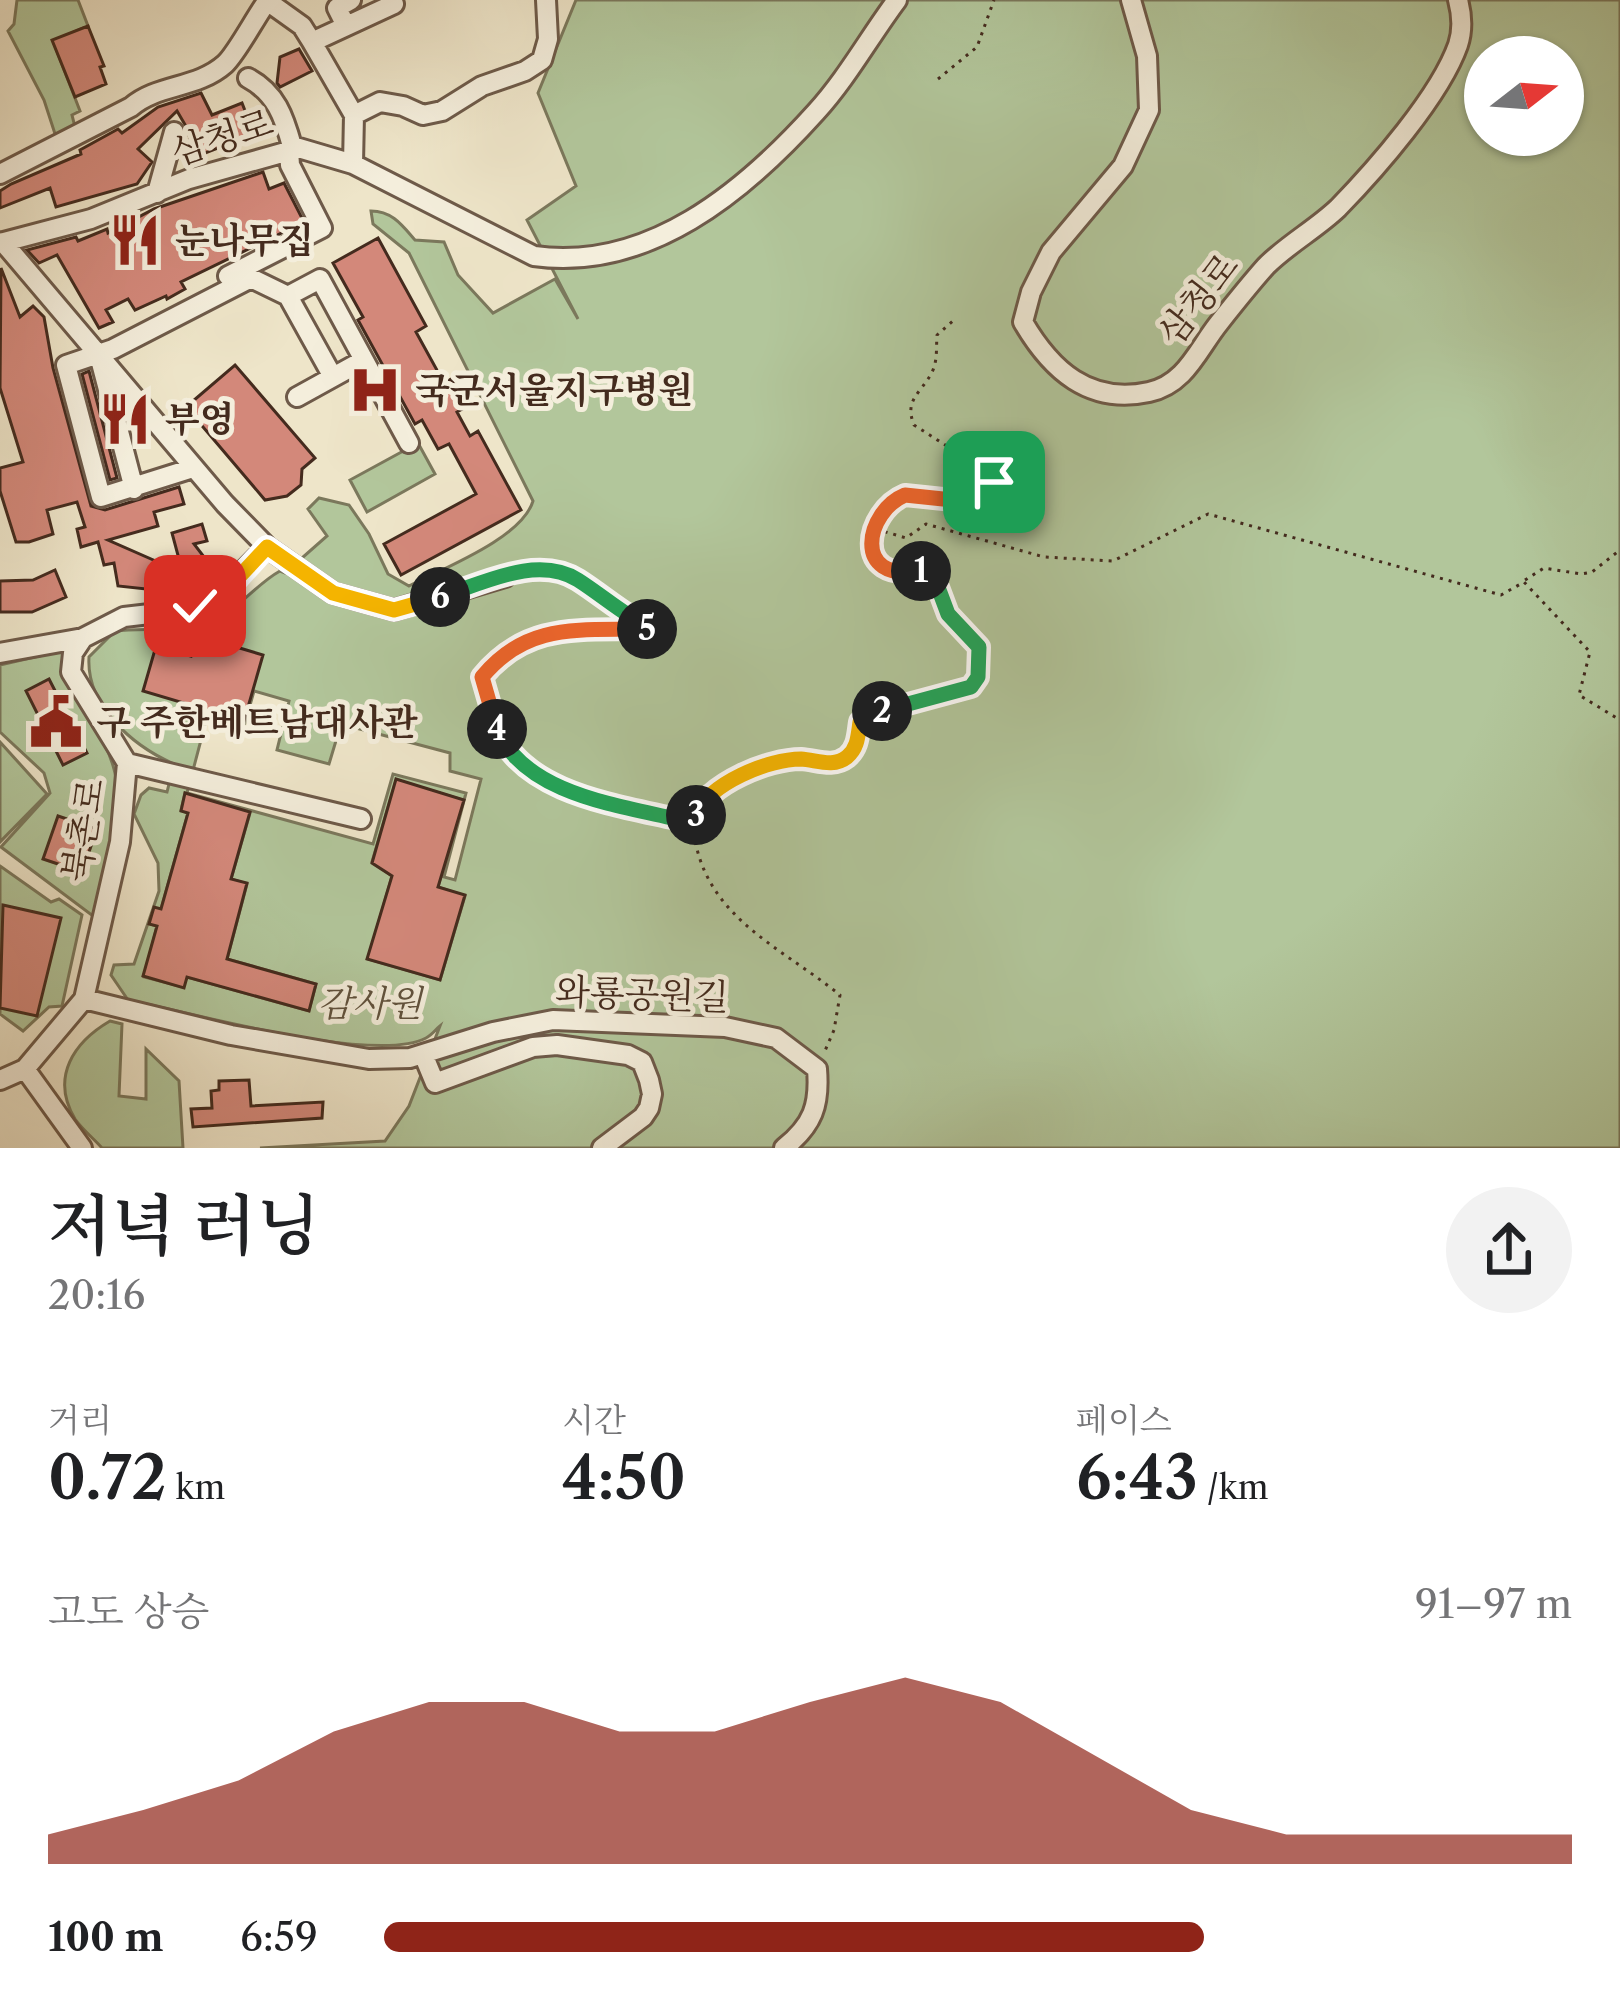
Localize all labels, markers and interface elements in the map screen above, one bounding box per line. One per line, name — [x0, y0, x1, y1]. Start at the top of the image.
north arrow — [1464, 36, 1584, 156]
map controls — [1464, 36, 1584, 156]
street label: 삼청로 — [166, 100, 279, 174]
restaurant icon: 눈나무집 — [106, 211, 164, 269]
place label: 눈나무집 — [175, 218, 314, 262]
street label: 삼청로 — [1149, 244, 1248, 354]
hospital icon: 국군서울지구병원 — [346, 361, 404, 419]
place label: 국군서울지구병원 — [415, 368, 693, 412]
restaurant icon: 부영 — [96, 390, 154, 448]
place label: 부영 — [165, 397, 235, 441]
pin — [943, 431, 1045, 533]
icon: arrive — [961, 449, 1027, 515]
pin: 1 — [891, 541, 951, 601]
text: 1 — [914, 550, 928, 591]
pin — [144, 555, 246, 657]
pin: 6 — [410, 567, 470, 627]
icon: check — [162, 573, 228, 639]
text: 6 — [430, 576, 450, 617]
pin: 5 — [617, 599, 677, 659]
text: 5 — [638, 608, 656, 649]
pin: 2 — [852, 681, 912, 741]
text: 2 — [872, 690, 892, 731]
public building icon: 구 주한베트남대사관 — [27, 693, 85, 751]
pin: 4 — [467, 699, 527, 759]
place label: 구 주한베트남대사관 — [96, 700, 418, 744]
text: 4 — [487, 708, 507, 749]
street label: 북촌로 — [53, 775, 113, 885]
pin: 3 — [666, 785, 726, 845]
text: 3 — [687, 794, 705, 835]
street label: 와룡공원길 — [554, 969, 730, 1019]
park label: 감사원 — [318, 981, 424, 1025]
text: 저녁 러닝 — [48, 1185, 320, 1266]
button: share — [1446, 1187, 1572, 1313]
text: 20:16 — [48, 1271, 145, 1319]
text: 거리 — [48, 1400, 112, 1441]
text: 시간 — [562, 1400, 626, 1441]
text: 페이스 — [1076, 1400, 1172, 1441]
text: 0.72 — [48, 1441, 167, 1515]
text: 4:50 — [562, 1441, 686, 1515]
text: 6:43 — [1076, 1441, 1198, 1515]
text: km — [167, 1467, 225, 1508]
text: /km — [1198, 1467, 1268, 1508]
text: 91–97 m — [1415, 1580, 1572, 1628]
text: 고도 상승 — [48, 1587, 209, 1635]
text: 100 m — [48, 1913, 164, 1961]
text: 6:59 — [240, 1913, 318, 1961]

